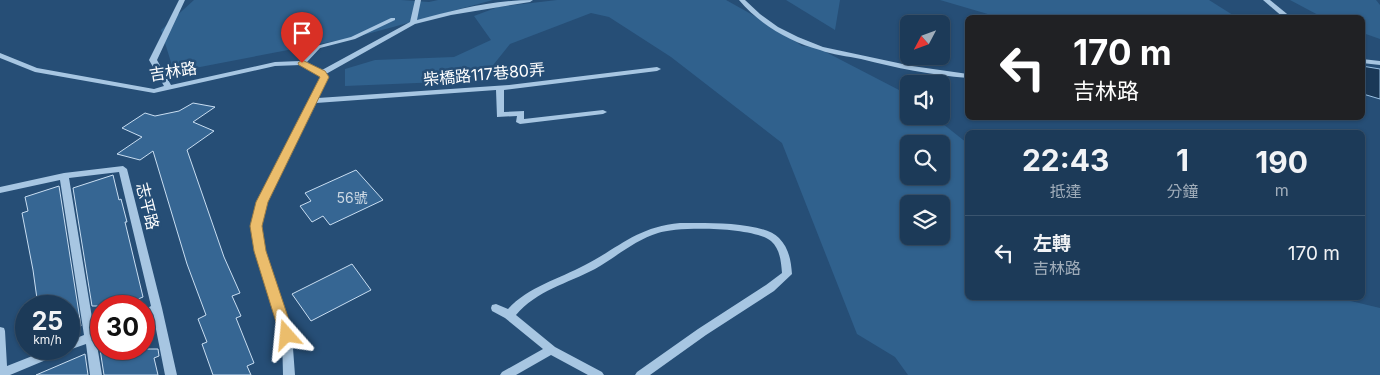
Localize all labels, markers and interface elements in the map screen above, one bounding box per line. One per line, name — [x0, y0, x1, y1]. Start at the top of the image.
pin — [281, 12, 323, 63]
north arrow — [900, 15, 950, 65]
map controls — [900, 15, 950, 245]
icon: arrive — [288, 19, 316, 47]
text: 170 m — [1073, 31, 1172, 73]
icon: left — [990, 35, 1055, 100]
street label: 吉林路 — [148, 57, 198, 85]
street label: 柴橋路117巷80弄 — [422, 59, 546, 89]
button: sound — [900, 75, 950, 125]
text: 吉林路 — [1073, 78, 1139, 104]
button: search — [900, 135, 950, 185]
text: 22:43 — [1022, 142, 1109, 178]
text: 1 — [1176, 142, 1189, 178]
text: 190 — [1255, 144, 1308, 180]
street label: 志平路 — [132, 180, 164, 232]
text: m — [1275, 180, 1289, 200]
text: 抵達 — [1050, 181, 1082, 201]
text: 分鐘 — [1166, 181, 1198, 201]
house number: 56號 — [336, 189, 368, 206]
button: layers — [900, 195, 950, 245]
text: 左轉 — [1033, 232, 1071, 255]
icon: left — [990, 239, 1018, 267]
text: 170 m — [1288, 242, 1340, 265]
text: 吉林路 — [1033, 258, 1081, 278]
speed limit sign: 30 — [90, 295, 155, 360]
text: 25 — [32, 306, 63, 336]
position arrow — [260, 308, 312, 360]
text: km/h — [33, 332, 62, 347]

